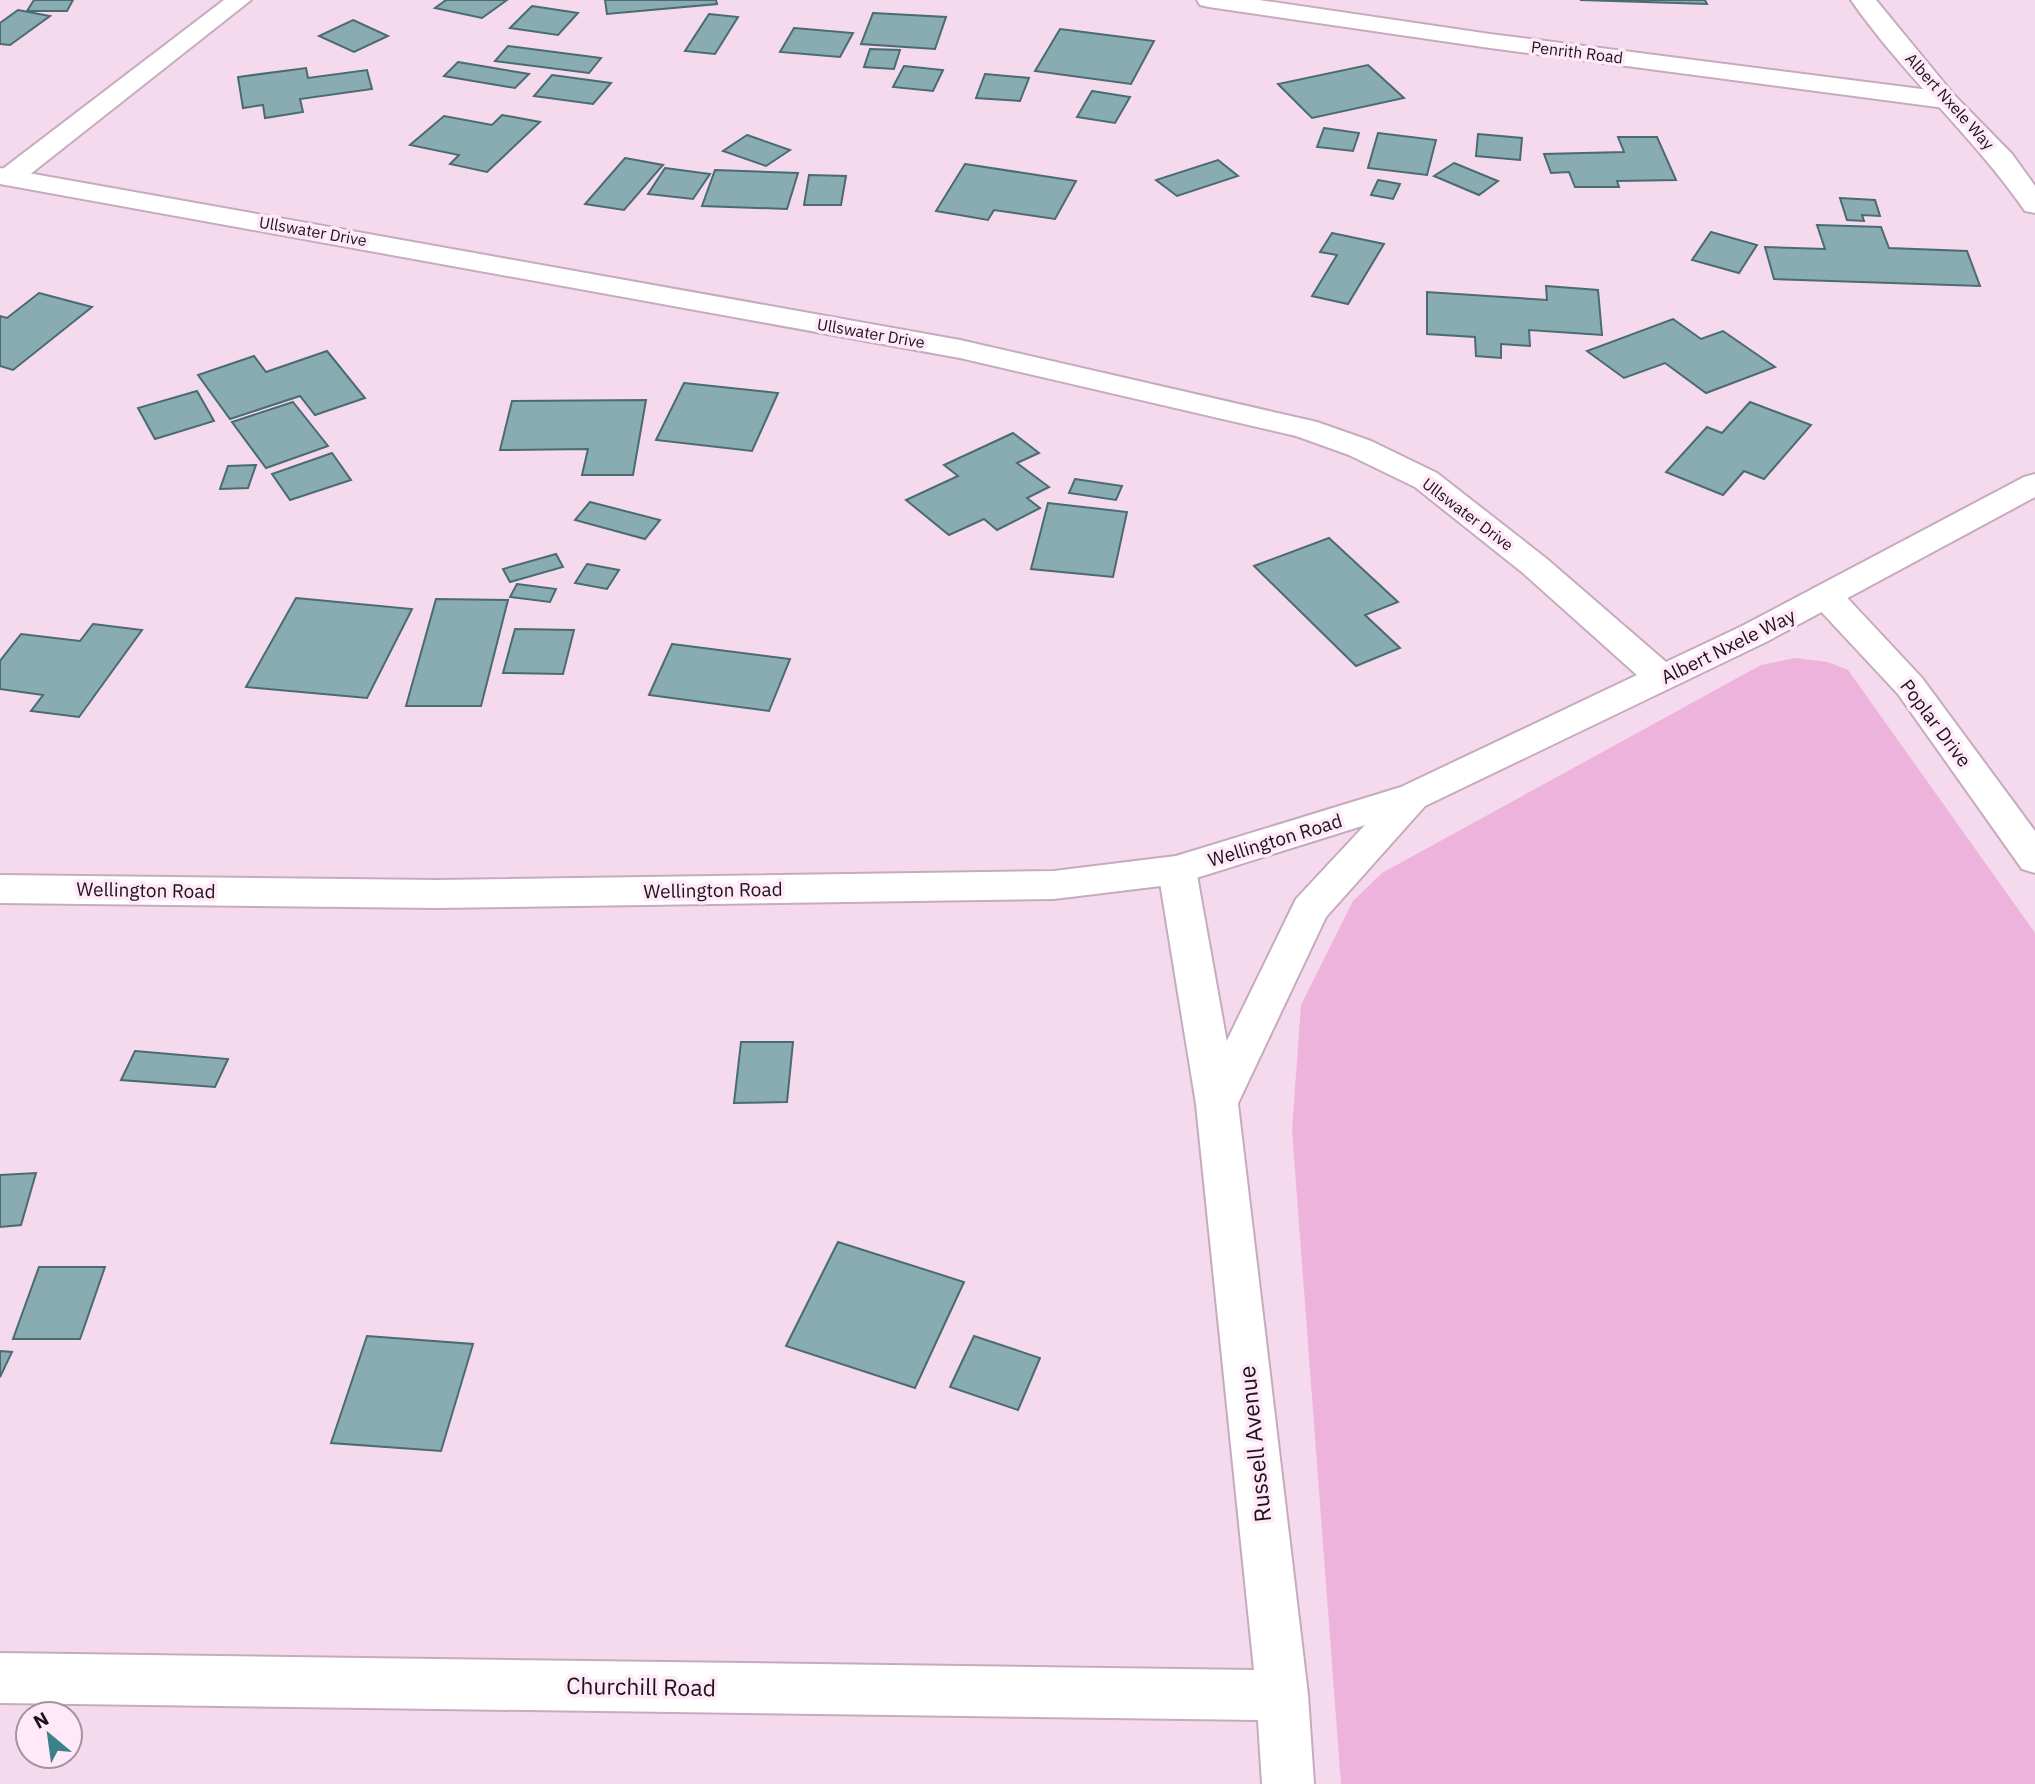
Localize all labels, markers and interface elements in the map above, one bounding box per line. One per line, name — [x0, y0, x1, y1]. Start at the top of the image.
street label: Penrith Road — [1530, 36, 1624, 68]
street label: Albert Nxele Way — [1901, 48, 1999, 154]
street label: Ullswater Drive — [258, 212, 369, 250]
street label: Ullswater Drive — [816, 314, 927, 352]
street label: Ullswater Drive — [1418, 473, 1518, 555]
street label: Albert Nxele Way — [1657, 603, 1800, 689]
street label: Poplar Drive — [1895, 674, 1977, 772]
street label: Wellington Road — [1205, 808, 1345, 872]
street label: Wellington Road — [76, 877, 216, 903]
street label: Wellington Road — [643, 877, 783, 903]
street label: Russell Avenue — [1231, 1364, 1277, 1524]
street label: Churchill Road — [566, 1670, 716, 1702]
north arrow — [14, 1700, 84, 1770]
text: N — [29, 1706, 53, 1734]

